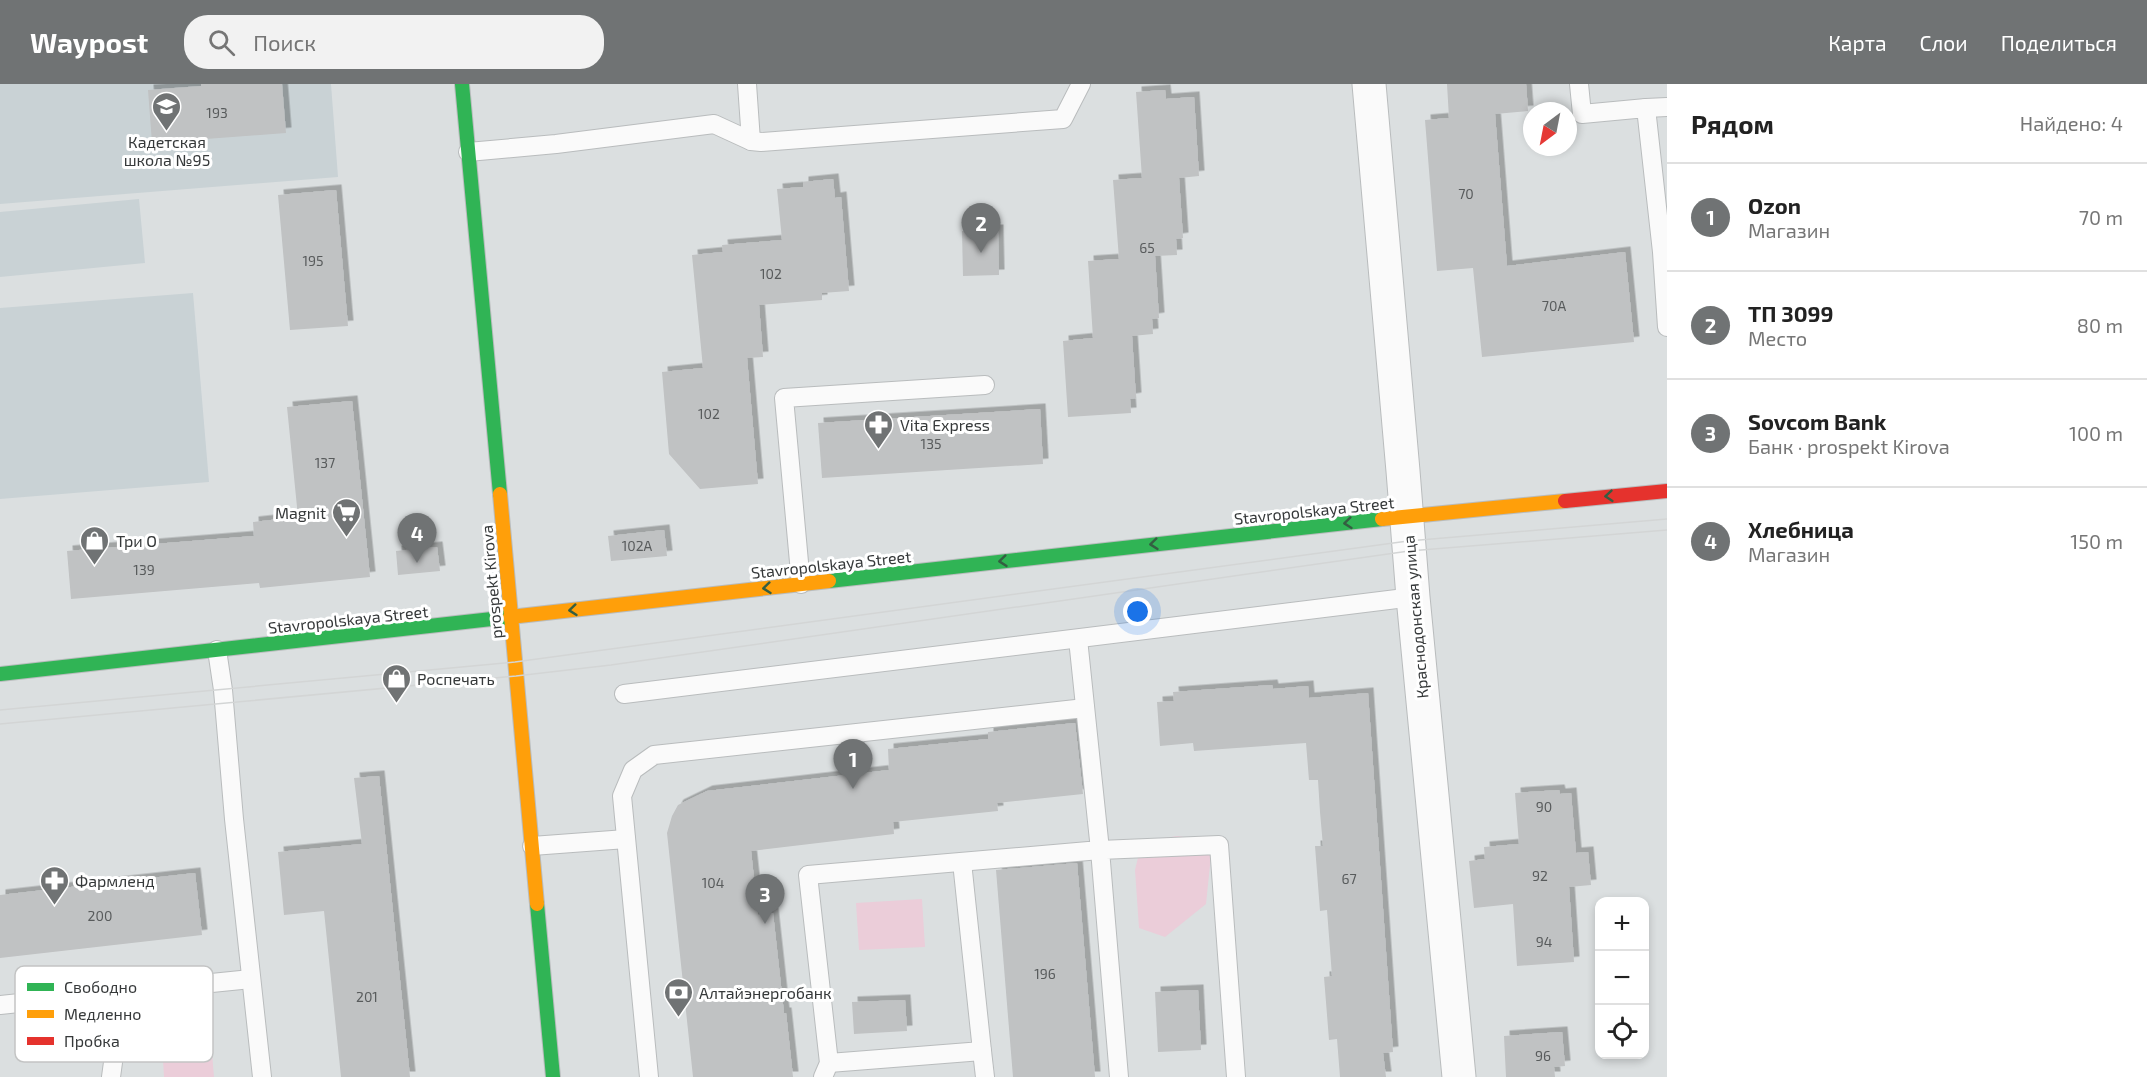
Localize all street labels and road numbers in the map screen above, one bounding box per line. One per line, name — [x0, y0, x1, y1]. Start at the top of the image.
street label: Stavropolskaya Street — [1233, 492, 1395, 528]
street label: prospekt Kirova — [477, 524, 505, 640]
street label: Краснодонская улица — [1398, 534, 1433, 699]
street label: Stavropolskaya Street — [750, 546, 912, 582]
street label: Stavropolskaya Street — [267, 601, 429, 637]

